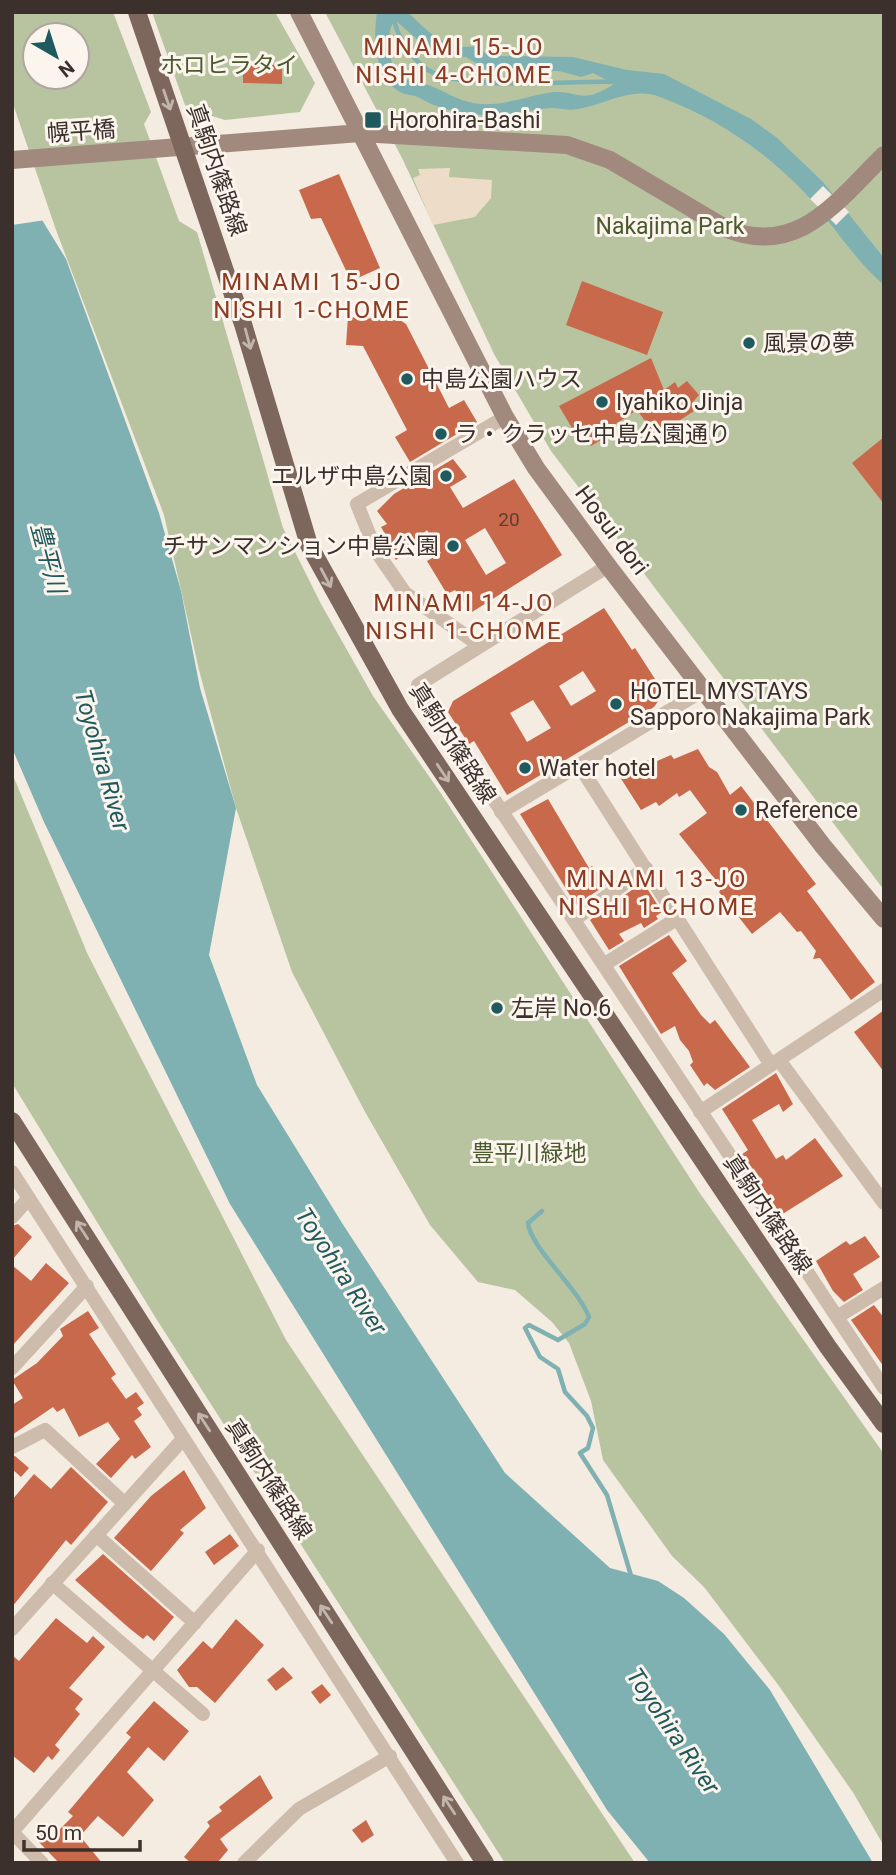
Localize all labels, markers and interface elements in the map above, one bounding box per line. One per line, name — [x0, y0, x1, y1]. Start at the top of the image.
north arrow — [21, 21, 91, 91]
district label: MINAMI 15-JO NISHI 4-CHOME — [355, 33, 553, 89]
park label: ホロヒラタイ — [160, 52, 298, 79]
text: N — [54, 56, 79, 82]
one-way arrow — [162, 89, 174, 111]
street label: 真駒内篠路線 — [181, 101, 252, 240]
place label: Horohira-Bashi — [389, 107, 541, 134]
marker: Horohira-Bashi — [363, 110, 383, 130]
street label: 幌平橋 — [46, 116, 116, 147]
park label: Nakajima Park — [596, 213, 745, 240]
district label: MINAMI 15-JO NISHI 1-CHOME — [213, 268, 411, 324]
one-way arrow — [242, 328, 255, 350]
place label: 風景の夢 — [763, 330, 855, 357]
marker: 風景の夢 — [741, 335, 757, 351]
place label: 中島公園ハウス — [421, 366, 582, 393]
marker: 中島公園ハウス — [399, 371, 415, 387]
place label: Iyahiko Jinja — [616, 389, 743, 416]
marker: Iyahiko Jinja — [594, 394, 610, 410]
place label: ラ・クラッセ中島公園通り — [455, 421, 731, 448]
marker: ラ・クラッセ中島公園通り — [433, 426, 449, 442]
place label: エルザ中島公園 — [271, 463, 432, 490]
marker: エルザ中島公園 — [438, 468, 454, 484]
street label: Hosui dori — [569, 480, 654, 580]
house number: 20 — [498, 508, 520, 531]
water label: 豊平川 — [25, 520, 72, 599]
place label: チサンマンション中島公園 — [163, 533, 439, 560]
marker: チサンマンション中島公園 — [445, 538, 461, 554]
one-way arrow — [320, 567, 334, 587]
district label: MINAMI 14-JO NISHI 1-CHOME — [365, 589, 563, 645]
street label: 真駒内篠路線 — [404, 678, 501, 808]
place label: HOTEL MYSTAYS Sapporo Nakajima Park — [630, 678, 871, 731]
water label: Toyohira River — [68, 686, 136, 835]
marker: HOTEL MYSTAYS Sapporo Nakajima Park — [608, 696, 624, 712]
place label: Water hotel — [539, 755, 656, 782]
marker: Water hotel — [517, 760, 533, 776]
one-way arrow — [436, 763, 450, 782]
place label: Reference — [755, 797, 858, 824]
marker: Reference — [733, 802, 749, 818]
district label: MINAMI 13-JO NISHI 1-CHOME — [558, 865, 756, 921]
place label: 左岸 No.6 — [511, 995, 611, 1022]
marker: 左岸 No.6 — [489, 1000, 505, 1016]
park label: 豊平川緑地 — [472, 1140, 587, 1167]
street label: 真駒内篠路線 — [718, 1150, 817, 1279]
water label: Toyohira River — [290, 1202, 393, 1341]
one-way arrow — [75, 1220, 89, 1240]
one-way arrow — [196, 1412, 210, 1432]
street label: 真駒内篠路線 — [220, 1414, 317, 1544]
one-way arrow — [319, 1604, 333, 1624]
water label: Toyohira River — [621, 1663, 726, 1800]
one-way arrow — [441, 1796, 455, 1816]
scale bar — [24, 1808, 140, 1852]
text: 50 m — [35, 1821, 82, 1845]

